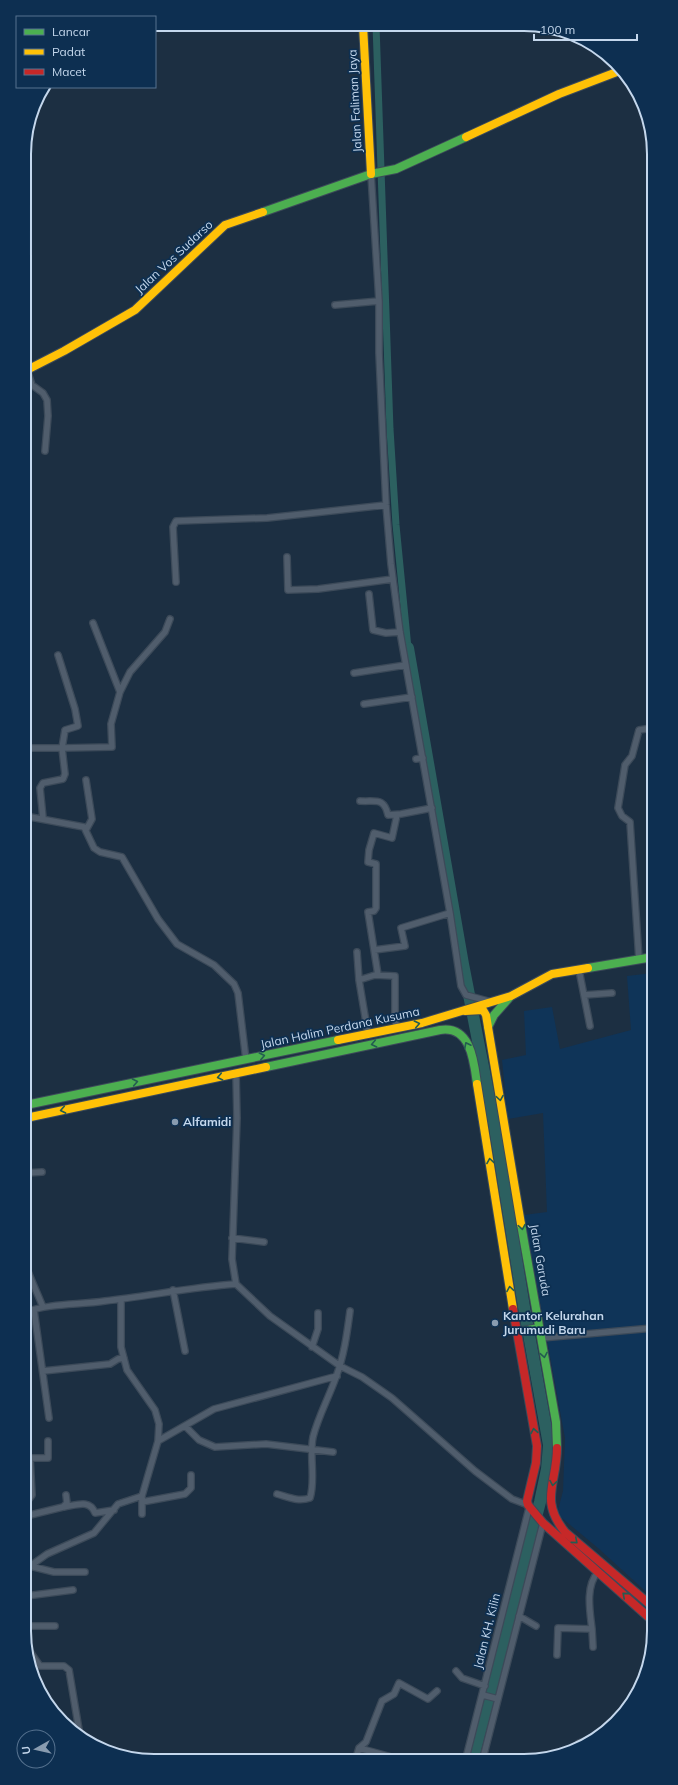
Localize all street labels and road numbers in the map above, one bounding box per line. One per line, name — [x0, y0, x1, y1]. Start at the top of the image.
street label: Jalan Faliman Jaya — [344, 49, 365, 153]
street label: Jalan Vos Sudarso — [132, 217, 216, 297]
street label: Jalan Halim Perdana Kusuma — [259, 1003, 421, 1052]
street label: Jalan Garuda — [527, 1223, 554, 1297]
street label: Jalan KH. Kilin — [470, 1592, 503, 1670]

